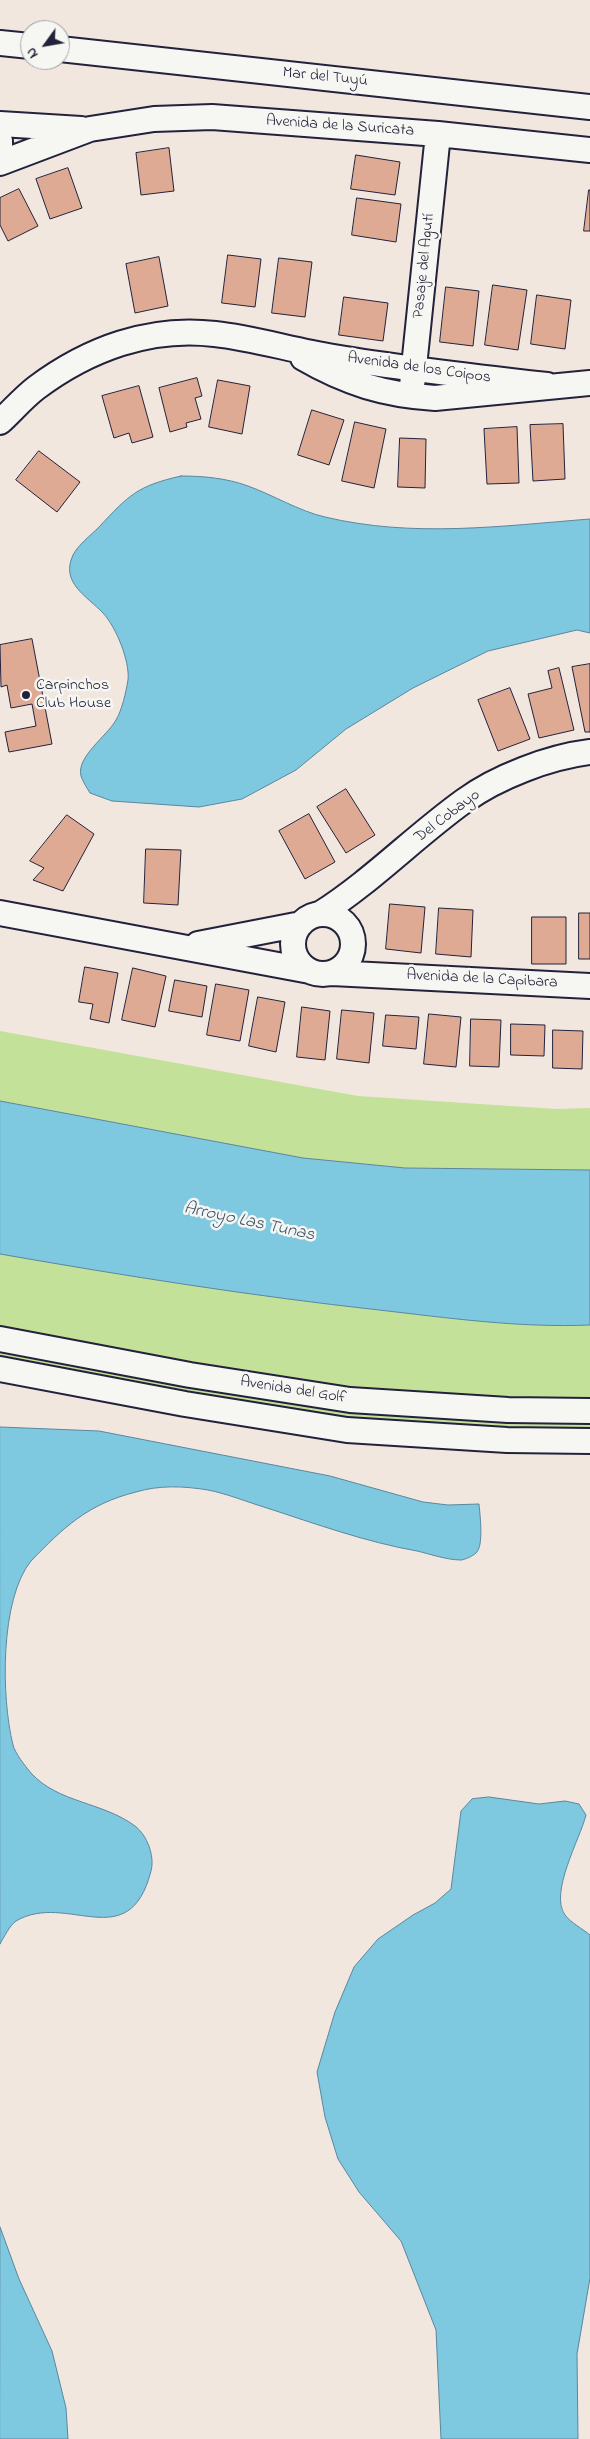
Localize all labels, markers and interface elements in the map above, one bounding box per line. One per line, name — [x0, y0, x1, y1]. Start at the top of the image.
north arrow — [20, 20, 70, 70]
text: N — [21, 43, 44, 62]
street label: Mar del Tuyú — [281, 64, 369, 92]
street label: Avenida de la Suricata — [265, 112, 415, 142]
street label: Pasaje del Agutí — [410, 213, 440, 319]
street label: Avenida de los Coipos — [346, 349, 492, 389]
place label: Carpinchos Club House — [36, 676, 111, 714]
marker: Carpinchos Club House — [20, 689, 32, 701]
street label: Del Cobayo — [411, 786, 485, 848]
street label: Avenida de la Capibara — [406, 966, 558, 994]
water label: Arroyo Las Tunas — [182, 1199, 316, 1247]
street label: Avenida del Golf — [239, 1373, 347, 1409]

